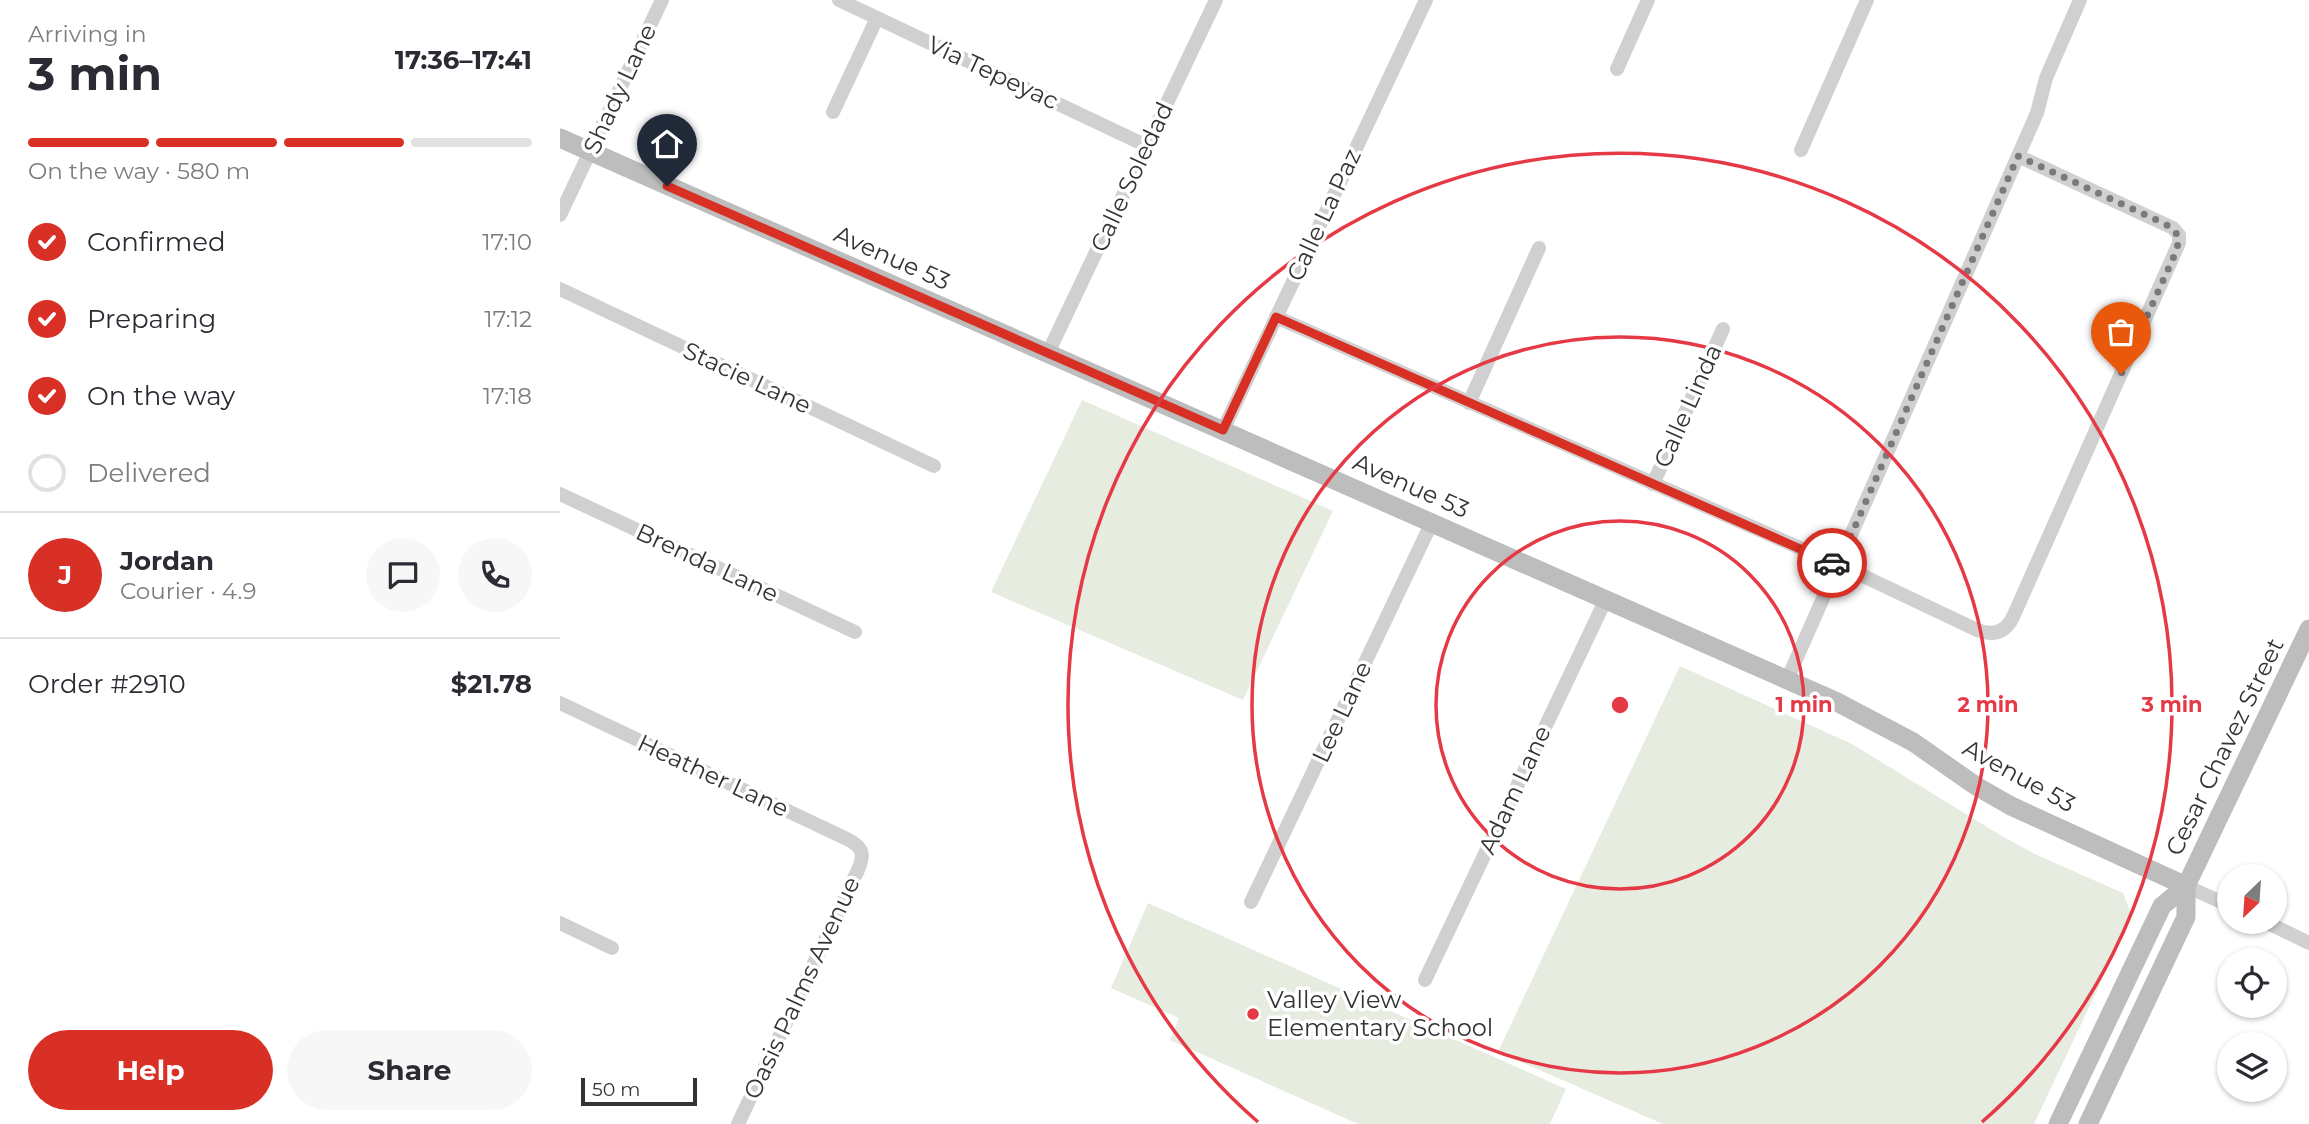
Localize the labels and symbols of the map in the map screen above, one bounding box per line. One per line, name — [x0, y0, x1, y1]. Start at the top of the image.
street label: Shady Lane — [577, 19, 662, 158]
street label: Via Tepeyac — [923, 30, 1063, 115]
street label: Calle Soledad — [1084, 97, 1179, 256]
pin — [637, 114, 697, 186]
street label: Calle La Paz — [1280, 144, 1367, 286]
street label: Avenue 53 — [830, 219, 955, 296]
pin — [2091, 302, 2151, 374]
street label: Stacie Lane — [679, 335, 816, 420]
street label: Calle Linda — [1647, 340, 1728, 472]
street label: Avenue 53 — [1349, 447, 1474, 524]
street label: Brenda Lane — [631, 517, 783, 608]
courier — [1797, 528, 1867, 598]
street label: Cesar Chavez Street — [2159, 633, 2290, 860]
street label: Lee Lane — [1306, 657, 1378, 767]
text: 1 min — [1775, 692, 1833, 717]
text: 2 min — [1957, 692, 2019, 717]
text: 3 min — [2140, 692, 2203, 717]
centre of rings — [1608, 693, 1632, 717]
street label: Adam Lane — [1472, 721, 1557, 859]
street label: Heather Lane — [633, 728, 793, 823]
street label: Avenue 53 — [1958, 733, 2080, 818]
north arrow — [2217, 864, 2287, 934]
street label: Oasis Palms Avenue — [737, 872, 866, 1104]
place label: Valley View Elementary School — [1267, 985, 1493, 1042]
marker: Valley View Elementary School — [1245, 1006, 1261, 1022]
scale bar — [581, 1075, 696, 1107]

